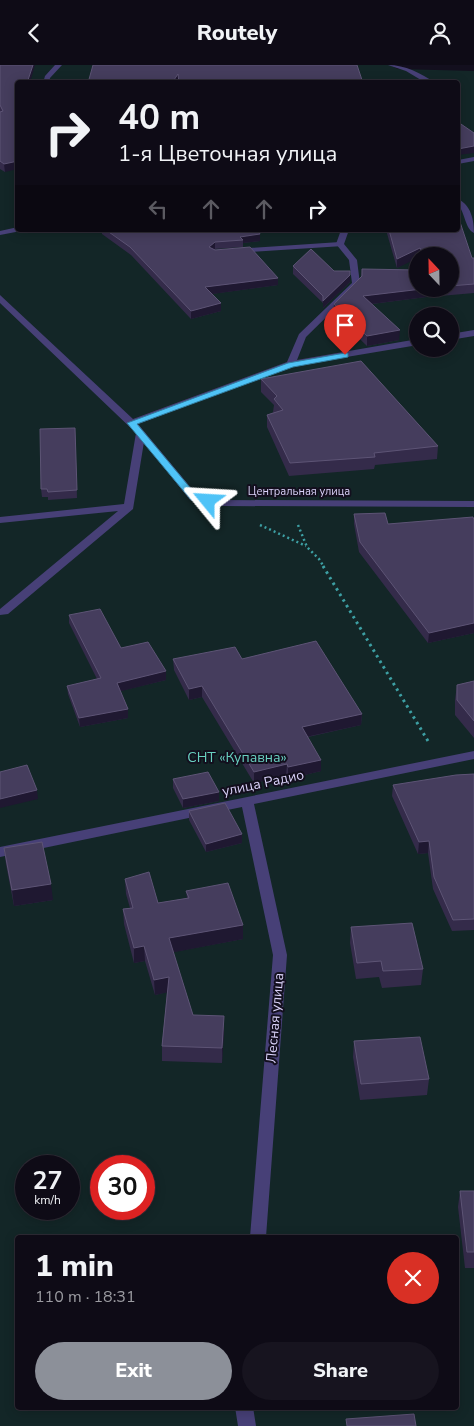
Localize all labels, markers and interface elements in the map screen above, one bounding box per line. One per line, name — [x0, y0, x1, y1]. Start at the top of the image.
text: Routely — [197, 18, 277, 48]
icon: back — [20, 19, 48, 47]
icon: person — [426, 19, 454, 47]
text: 40 m — [118, 94, 200, 141]
icon: right — [35, 100, 100, 165]
text: 1-я Цветочная улица — [118, 139, 337, 169]
icon: left — [144, 195, 172, 223]
icon: ahead — [197, 195, 225, 223]
icon: ahead — [250, 195, 278, 223]
icon: right — [303, 195, 331, 223]
north arrow — [409, 247, 459, 297]
map controls — [409, 247, 459, 357]
pin — [324, 304, 366, 355]
button: search — [409, 307, 459, 357]
icon: arrive — [331, 311, 359, 339]
position arrow — [181, 474, 233, 526]
street label: Центральная улица — [248, 484, 350, 499]
park label: СНТ «Купавна» — [187, 748, 287, 767]
street label: улица Радио — [220, 765, 306, 801]
street label: Лесная улица — [262, 972, 288, 1064]
speed limit sign: 30 — [90, 1155, 155, 1220]
text: 27 — [32, 1164, 63, 1198]
text: km/h — [34, 1192, 61, 1208]
text: 1 min — [35, 1246, 114, 1287]
button: close — [387, 1252, 439, 1304]
text: 110 m · 18:31 — [35, 1286, 136, 1308]
button: Exit — [35, 1342, 232, 1400]
button: Share — [242, 1342, 439, 1400]

